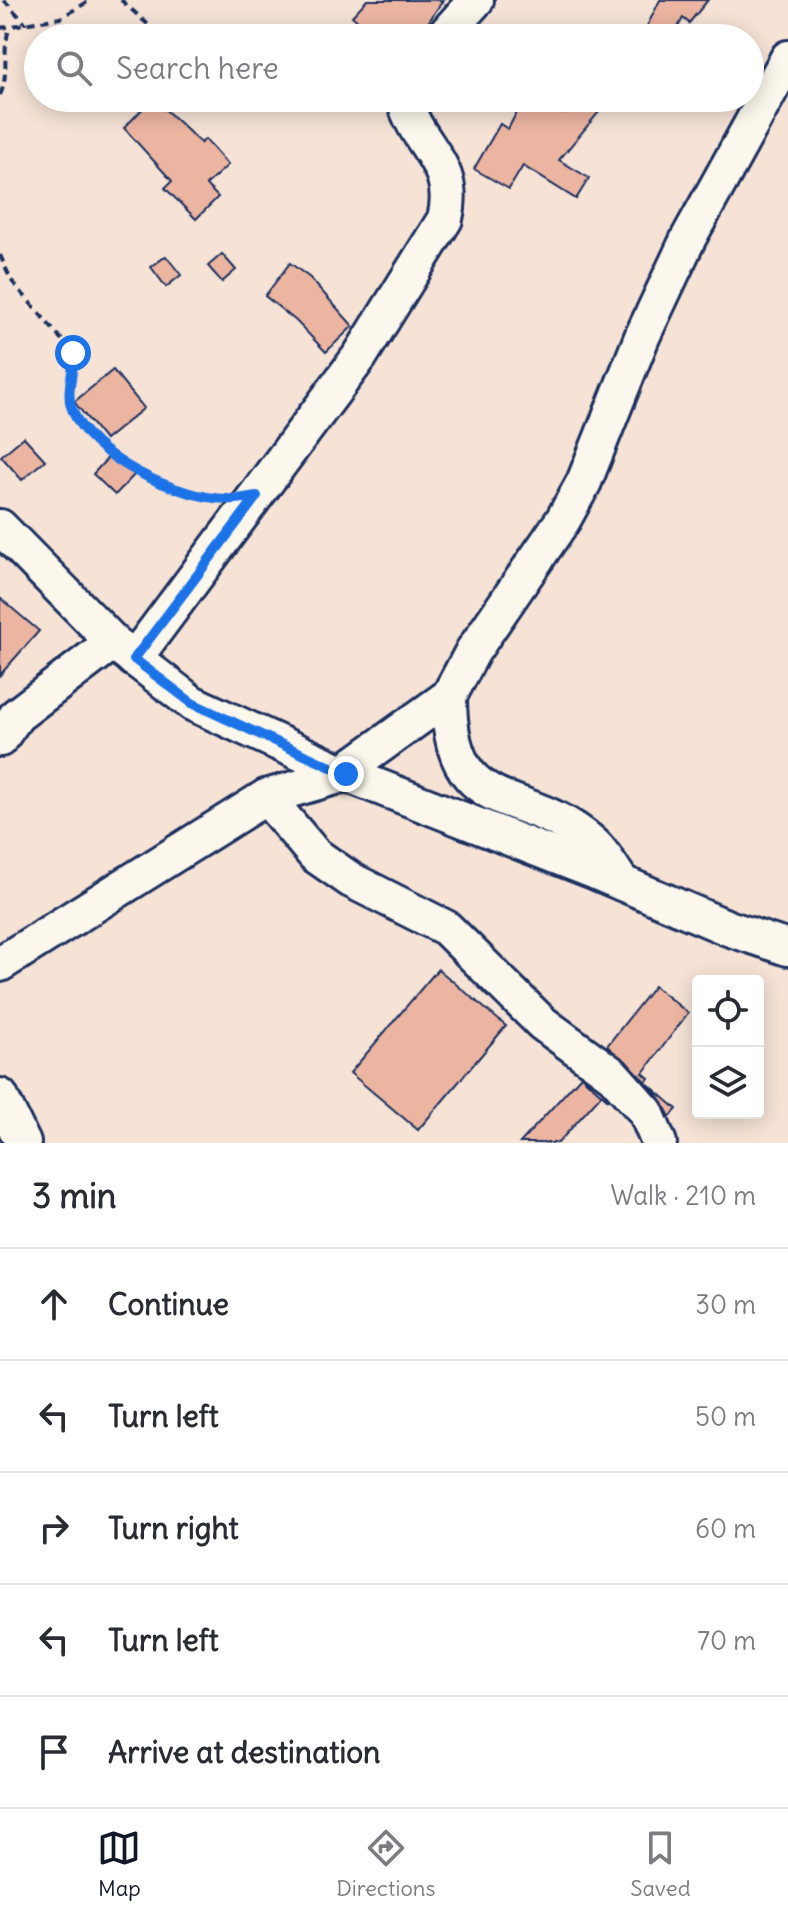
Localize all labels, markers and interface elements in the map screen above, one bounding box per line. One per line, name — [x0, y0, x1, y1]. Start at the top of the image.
search box — [24, 24, 764, 112]
icon: search — [52, 46, 96, 90]
text: Search here — [116, 49, 279, 87]
route start — [55, 335, 91, 371]
route end — [328, 756, 364, 792]
map controls — [692, 975, 764, 1119]
button: locate — [692, 975, 764, 1047]
button: layers — [692, 1047, 764, 1119]
text: 3 min — [32, 1174, 117, 1217]
text: Walk · 210 m — [610, 1179, 756, 1212]
icon: ahead — [32, 1282, 76, 1326]
text: Continue — [108, 1285, 229, 1323]
text: 30 m — [695, 1288, 756, 1321]
icon: left — [32, 1394, 76, 1438]
text: Turn left — [108, 1397, 219, 1435]
text: 50 m — [695, 1400, 756, 1433]
icon: right — [32, 1506, 76, 1550]
text: Turn right — [108, 1509, 239, 1547]
text: 60 m — [695, 1512, 756, 1545]
icon: left — [32, 1618, 76, 1662]
text: Turn left — [108, 1621, 219, 1659]
text: 70 m — [697, 1624, 756, 1657]
icon: arrive — [32, 1730, 76, 1774]
text: Arrive at destination — [108, 1733, 380, 1771]
tab: Map — [97, 1826, 141, 1902]
tab: Directions — [336, 1826, 436, 1902]
tab: Saved — [630, 1826, 691, 1902]

